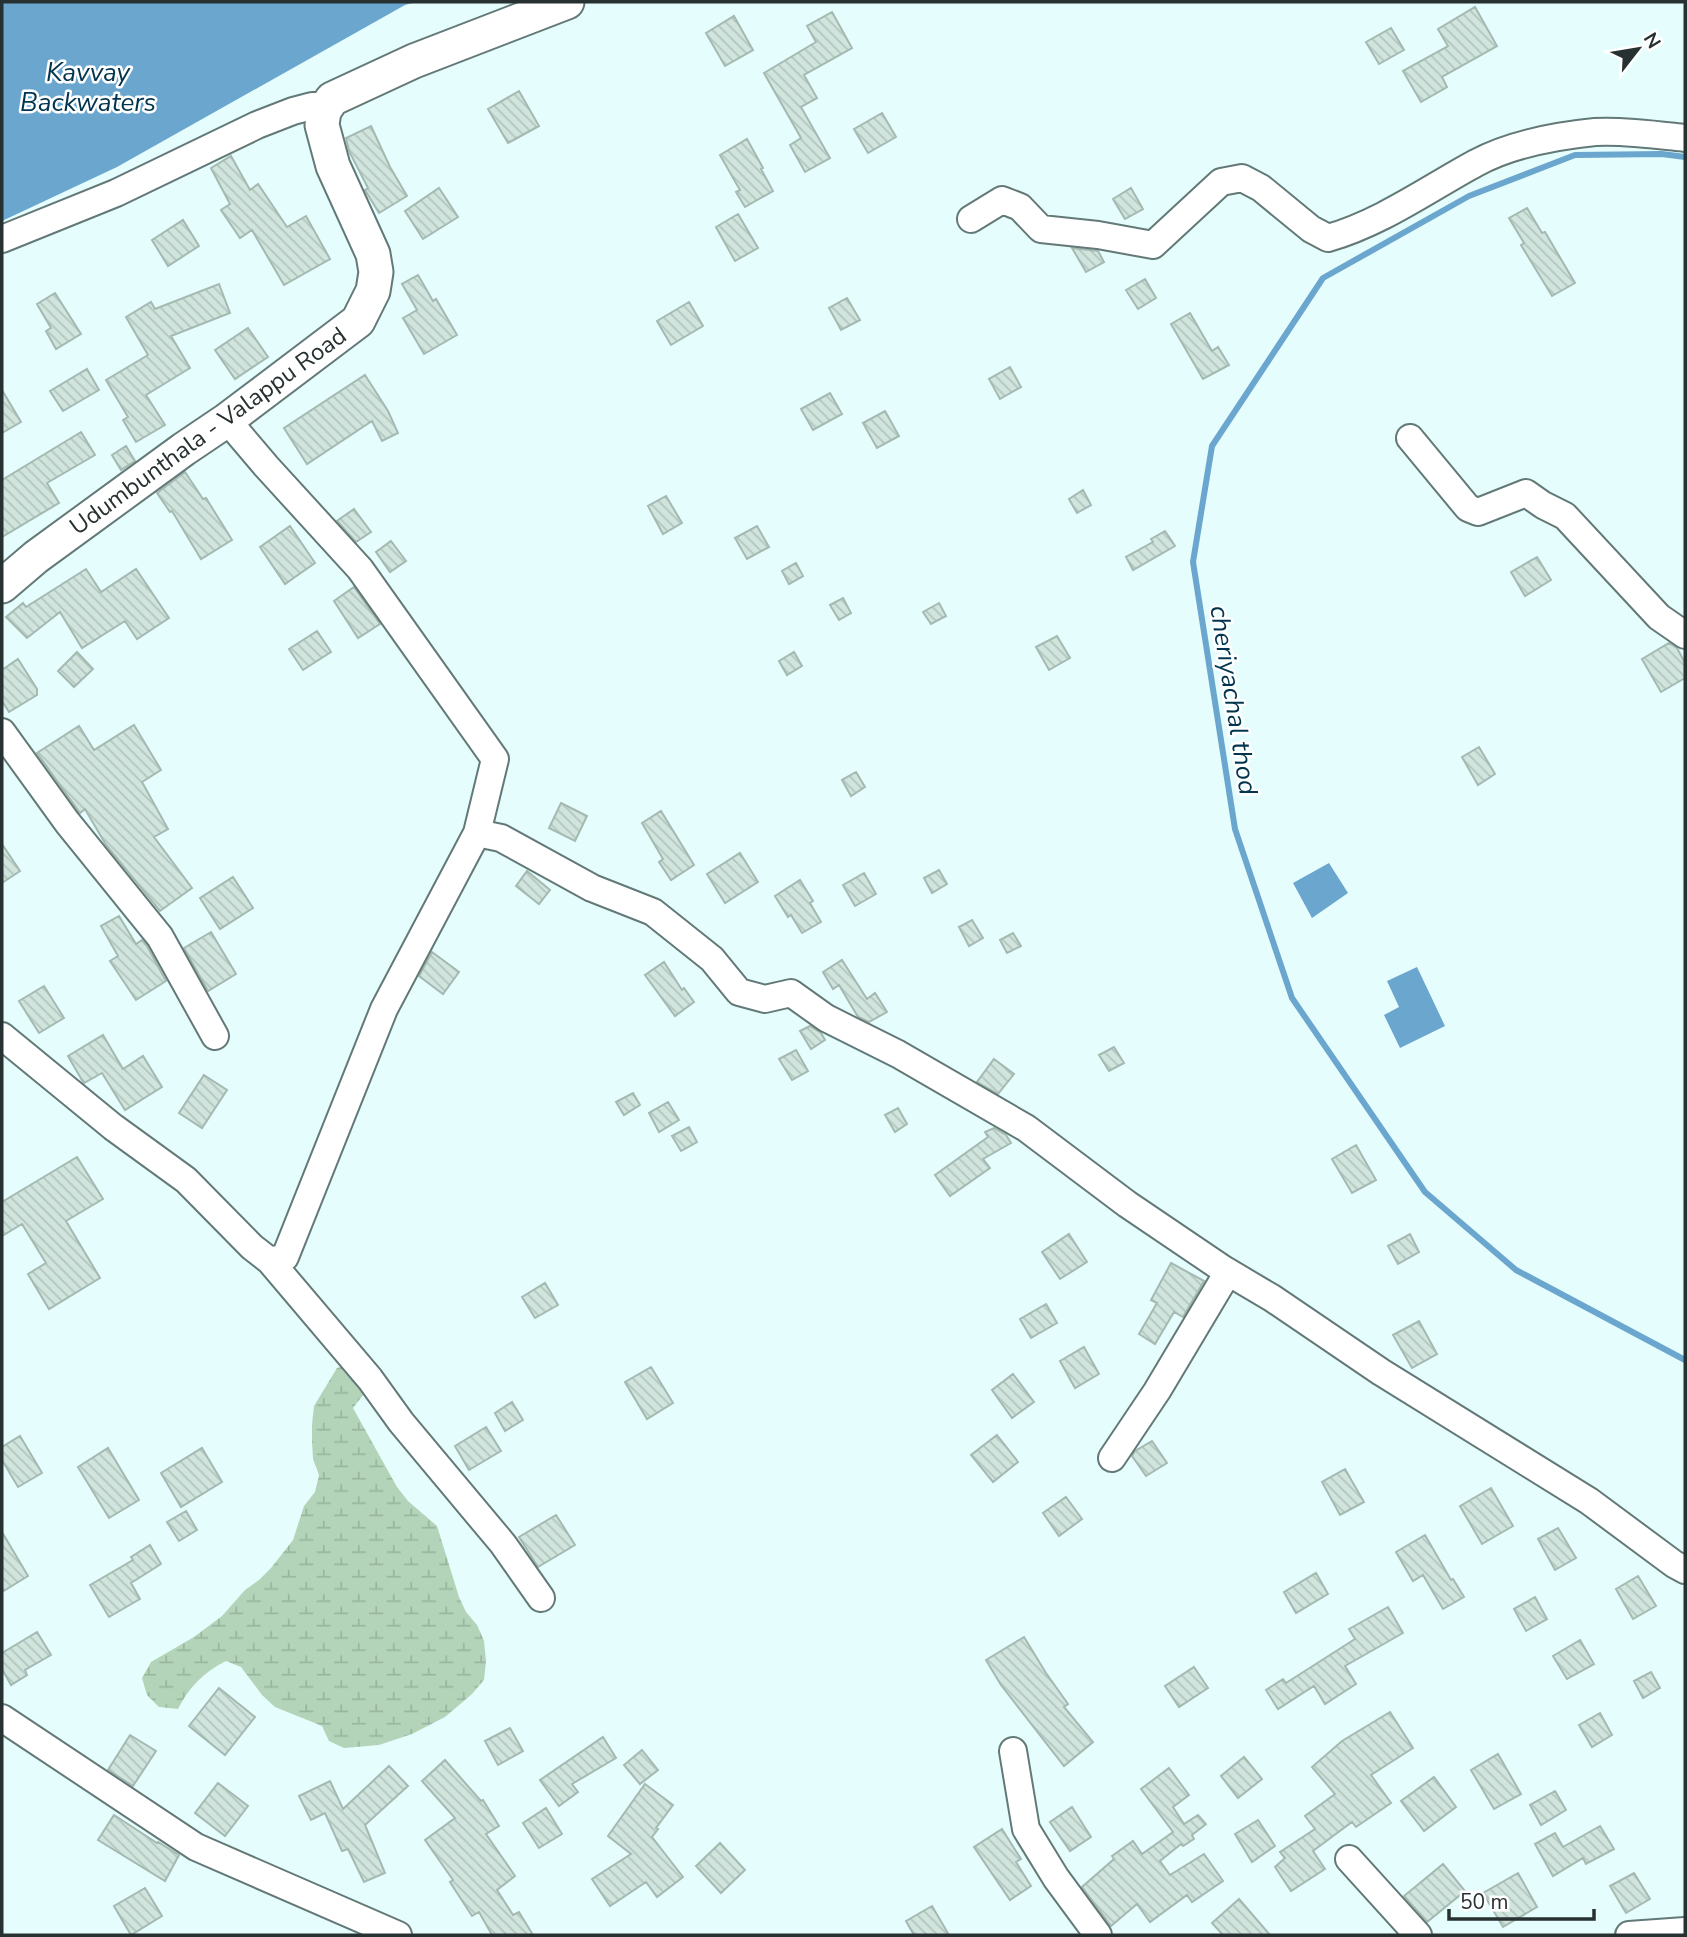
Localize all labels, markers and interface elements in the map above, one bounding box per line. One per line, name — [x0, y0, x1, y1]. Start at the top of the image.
north arrow — [1603, 14, 1673, 84]
text: N — [1637, 28, 1667, 54]
water label: Kavvay Backwaters — [20, 55, 156, 120]
street label: Udumbunthala - Valappu Road — [63, 320, 353, 542]
water label: cheriyachal thod — [1201, 603, 1266, 798]
scale bar — [1449, 1878, 1594, 1922]
text: 50 m — [1460, 1888, 1509, 1916]

